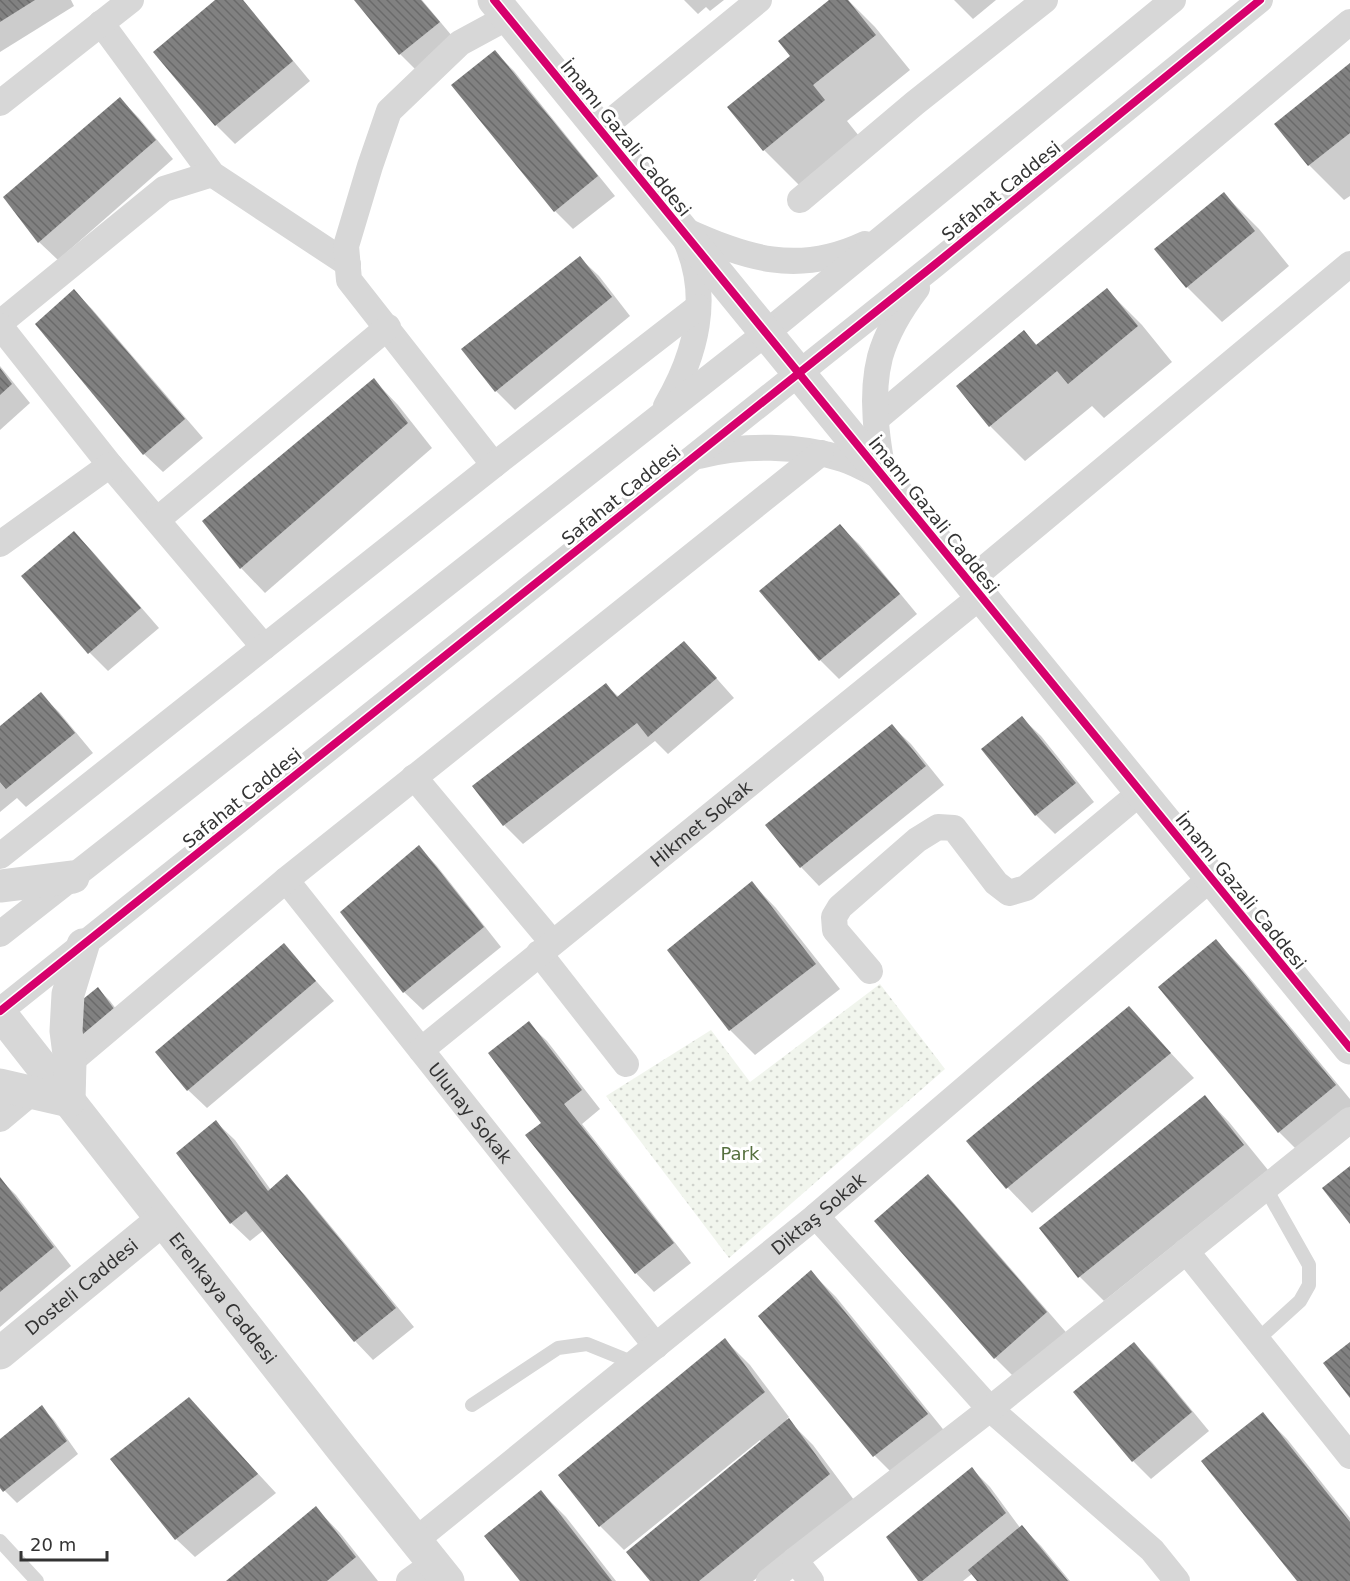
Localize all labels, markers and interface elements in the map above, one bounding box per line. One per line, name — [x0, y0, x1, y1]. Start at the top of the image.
street label: İmamı Gazali Caddesi — [556, 56, 696, 220]
street label: Safahat Caddesi — [937, 137, 1065, 245]
street label: İmamı Gazali Caddesi — [864, 433, 1004, 597]
street label: Safahat Caddesi — [557, 441, 685, 549]
street label: Safahat Caddesi — [178, 744, 306, 852]
street label: Hikmet Sokak — [646, 776, 756, 871]
street label: İmamı Gazali Caddesi — [1171, 809, 1311, 973]
street label: Ulunay Sokak — [424, 1058, 517, 1168]
park label: Park — [721, 1143, 760, 1164]
street label: Diktaş Sokak — [767, 1168, 870, 1259]
street label: Erenkaya Caddesi — [165, 1228, 281, 1368]
street label: Dosteli Caddesi — [20, 1234, 142, 1339]
scale bar — [21, 1524, 106, 1562]
text: 20 m — [30, 1534, 76, 1555]

